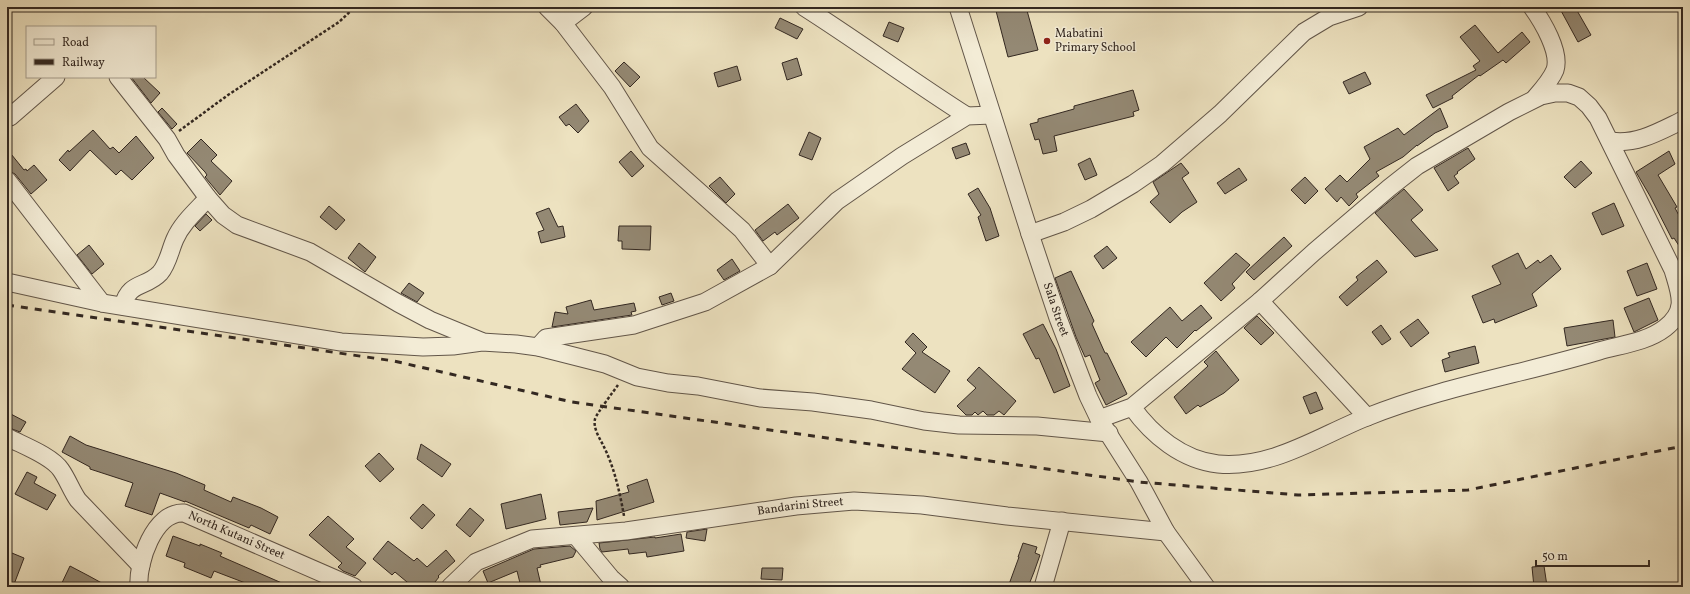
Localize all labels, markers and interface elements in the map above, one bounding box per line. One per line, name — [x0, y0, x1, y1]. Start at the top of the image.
legend — [26, 26, 156, 78]
place label: Mabatini Primary School — [1055, 26, 1136, 56]
text: Road — [62, 35, 89, 51]
marker: Mabatini Primary School — [1042, 36, 1052, 46]
text: Railway — [62, 55, 105, 71]
street label: Sala Street — [1039, 281, 1072, 339]
street label: Bandarini Street — [756, 494, 844, 520]
street label: North Kutani Street — [185, 508, 287, 564]
scale bar — [1536, 542, 1649, 568]
text: 50 m — [1542, 549, 1568, 565]

